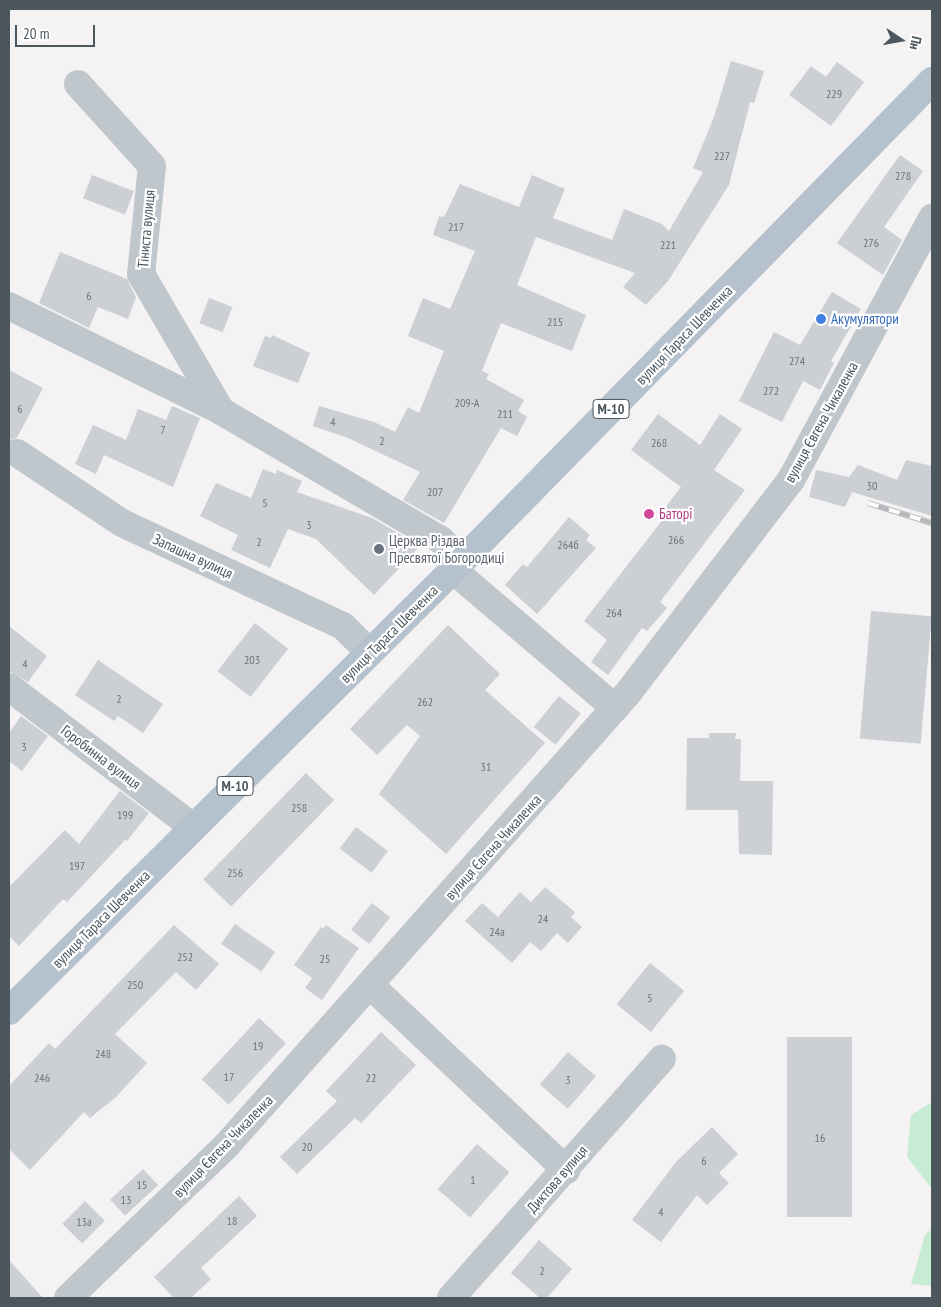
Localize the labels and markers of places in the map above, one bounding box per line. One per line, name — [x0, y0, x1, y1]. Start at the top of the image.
place label: Акумулятори — [831, 310, 899, 328]
marker: Акумулятори — [815, 313, 827, 325]
place label: Баторі — [659, 505, 693, 523]
marker: Баторі — [643, 508, 655, 520]
place label: Церква Різдва Пресвятої Богородиці — [389, 531, 504, 566]
marker: Церква Різдва Пресвятої Богородиці — [373, 543, 385, 555]

